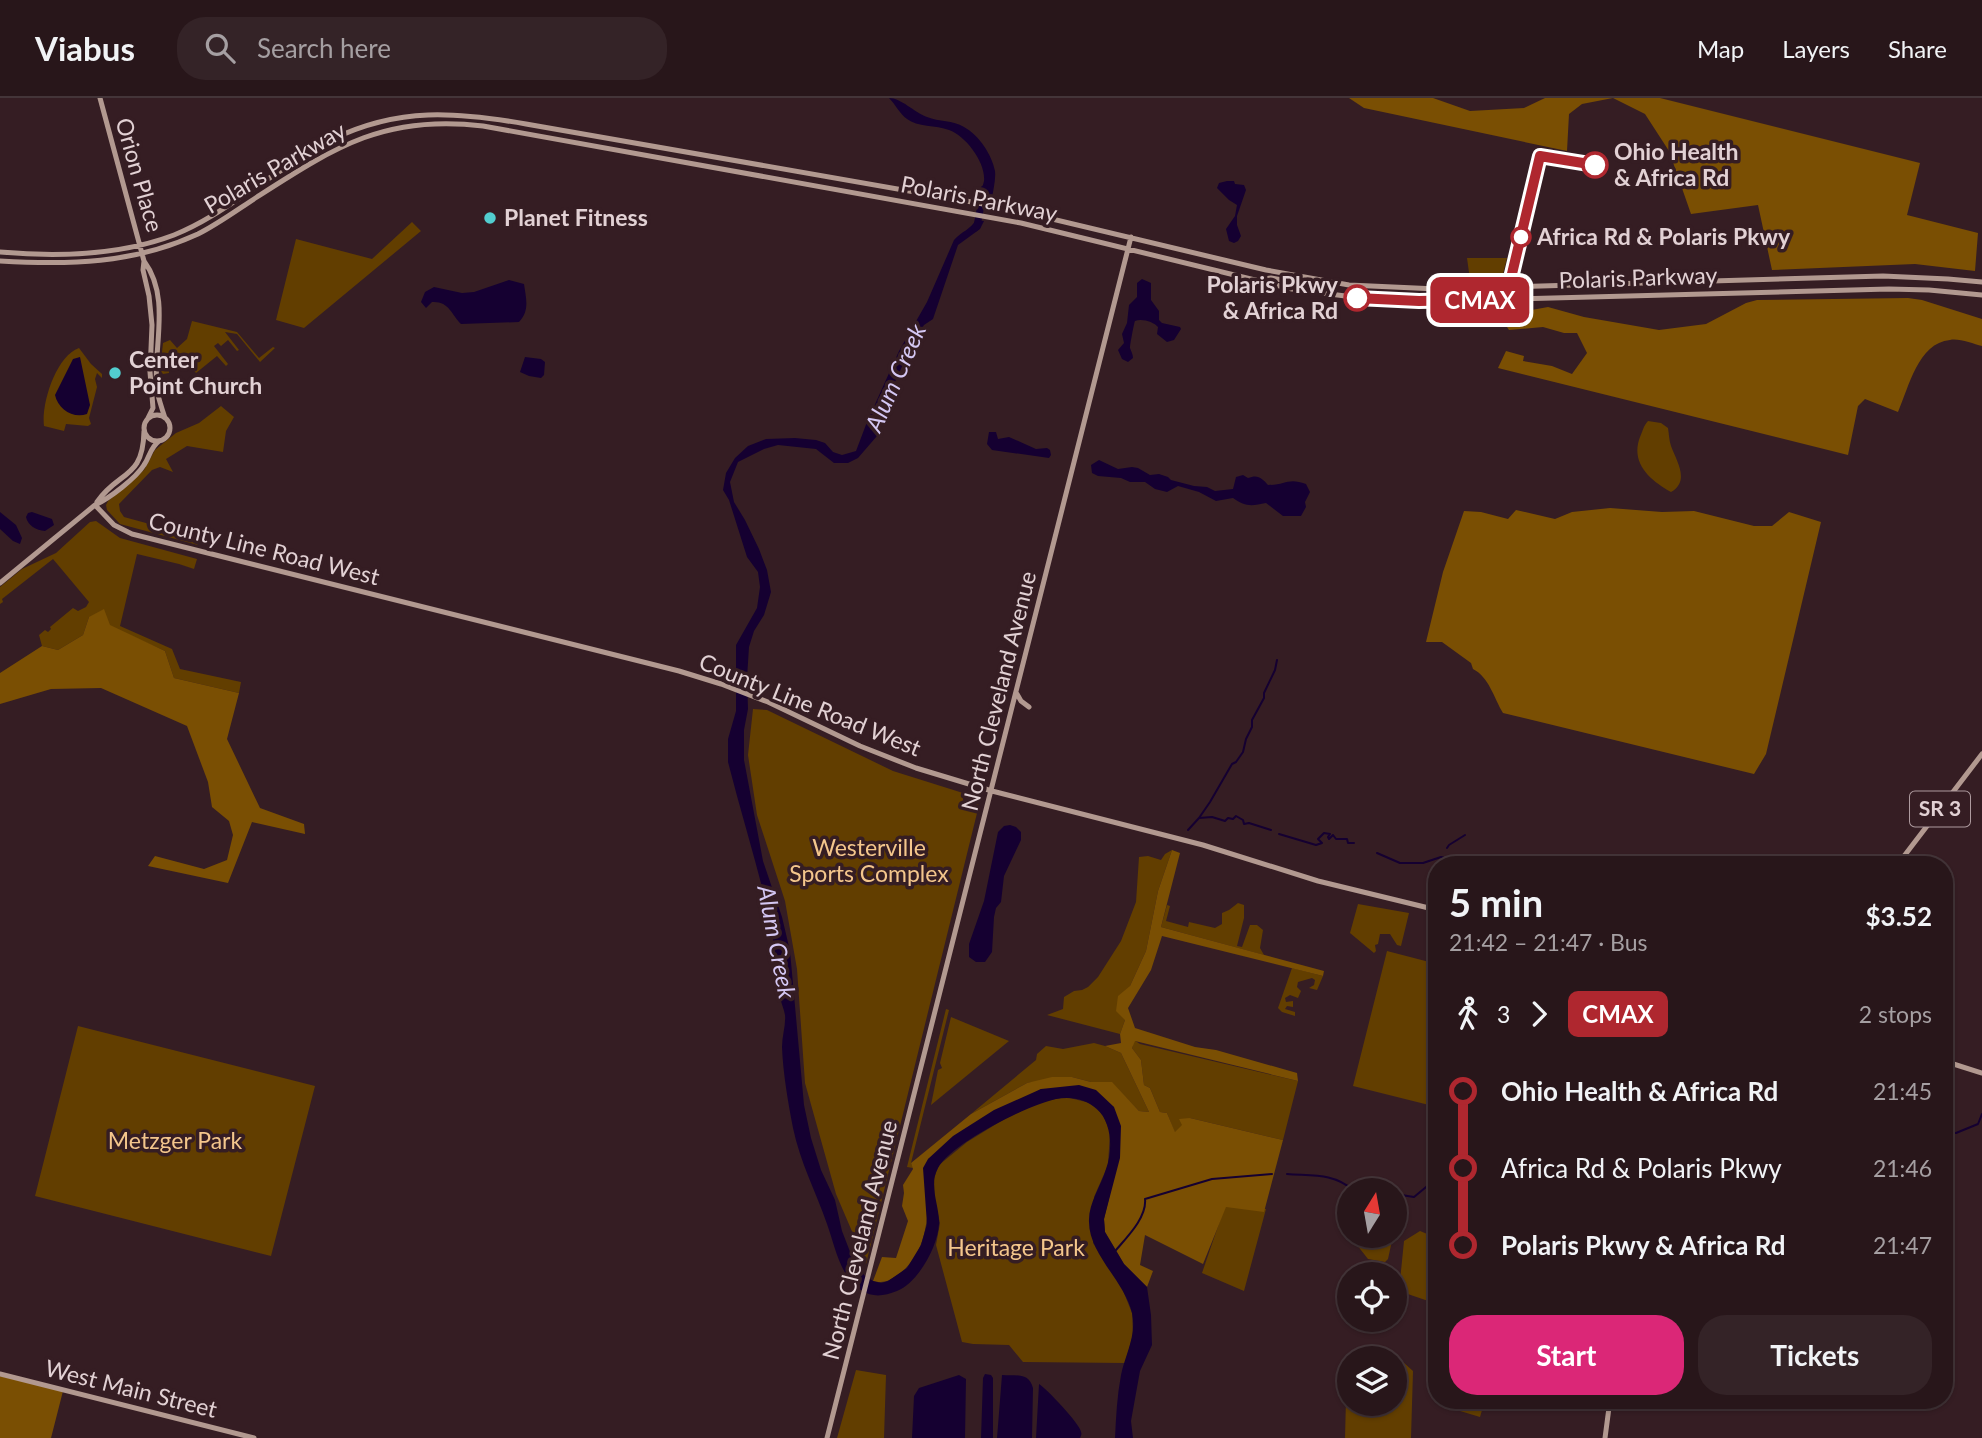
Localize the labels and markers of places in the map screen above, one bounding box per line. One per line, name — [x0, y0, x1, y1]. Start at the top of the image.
place label: Ohio Health & Africa Rd — [1614, 137, 1739, 191]
marker: Ohio Health & Africa Rd — [1582, 152, 1608, 178]
place label: Planet Fitness — [504, 203, 648, 231]
marker: Planet Fitness — [482, 210, 498, 226]
place label: Africa Rd & Polaris Pkwy — [1536, 222, 1791, 250]
marker: Africa Rd & Polaris Pkwy — [1511, 227, 1531, 247]
place label: Polaris Pkwy & Africa Rd — [1206, 270, 1339, 324]
marker: Polaris Pkwy & Africa Rd — [1344, 285, 1370, 311]
place label: Center Point Church — [129, 345, 262, 399]
marker: Center Point Church — [107, 365, 123, 381]

